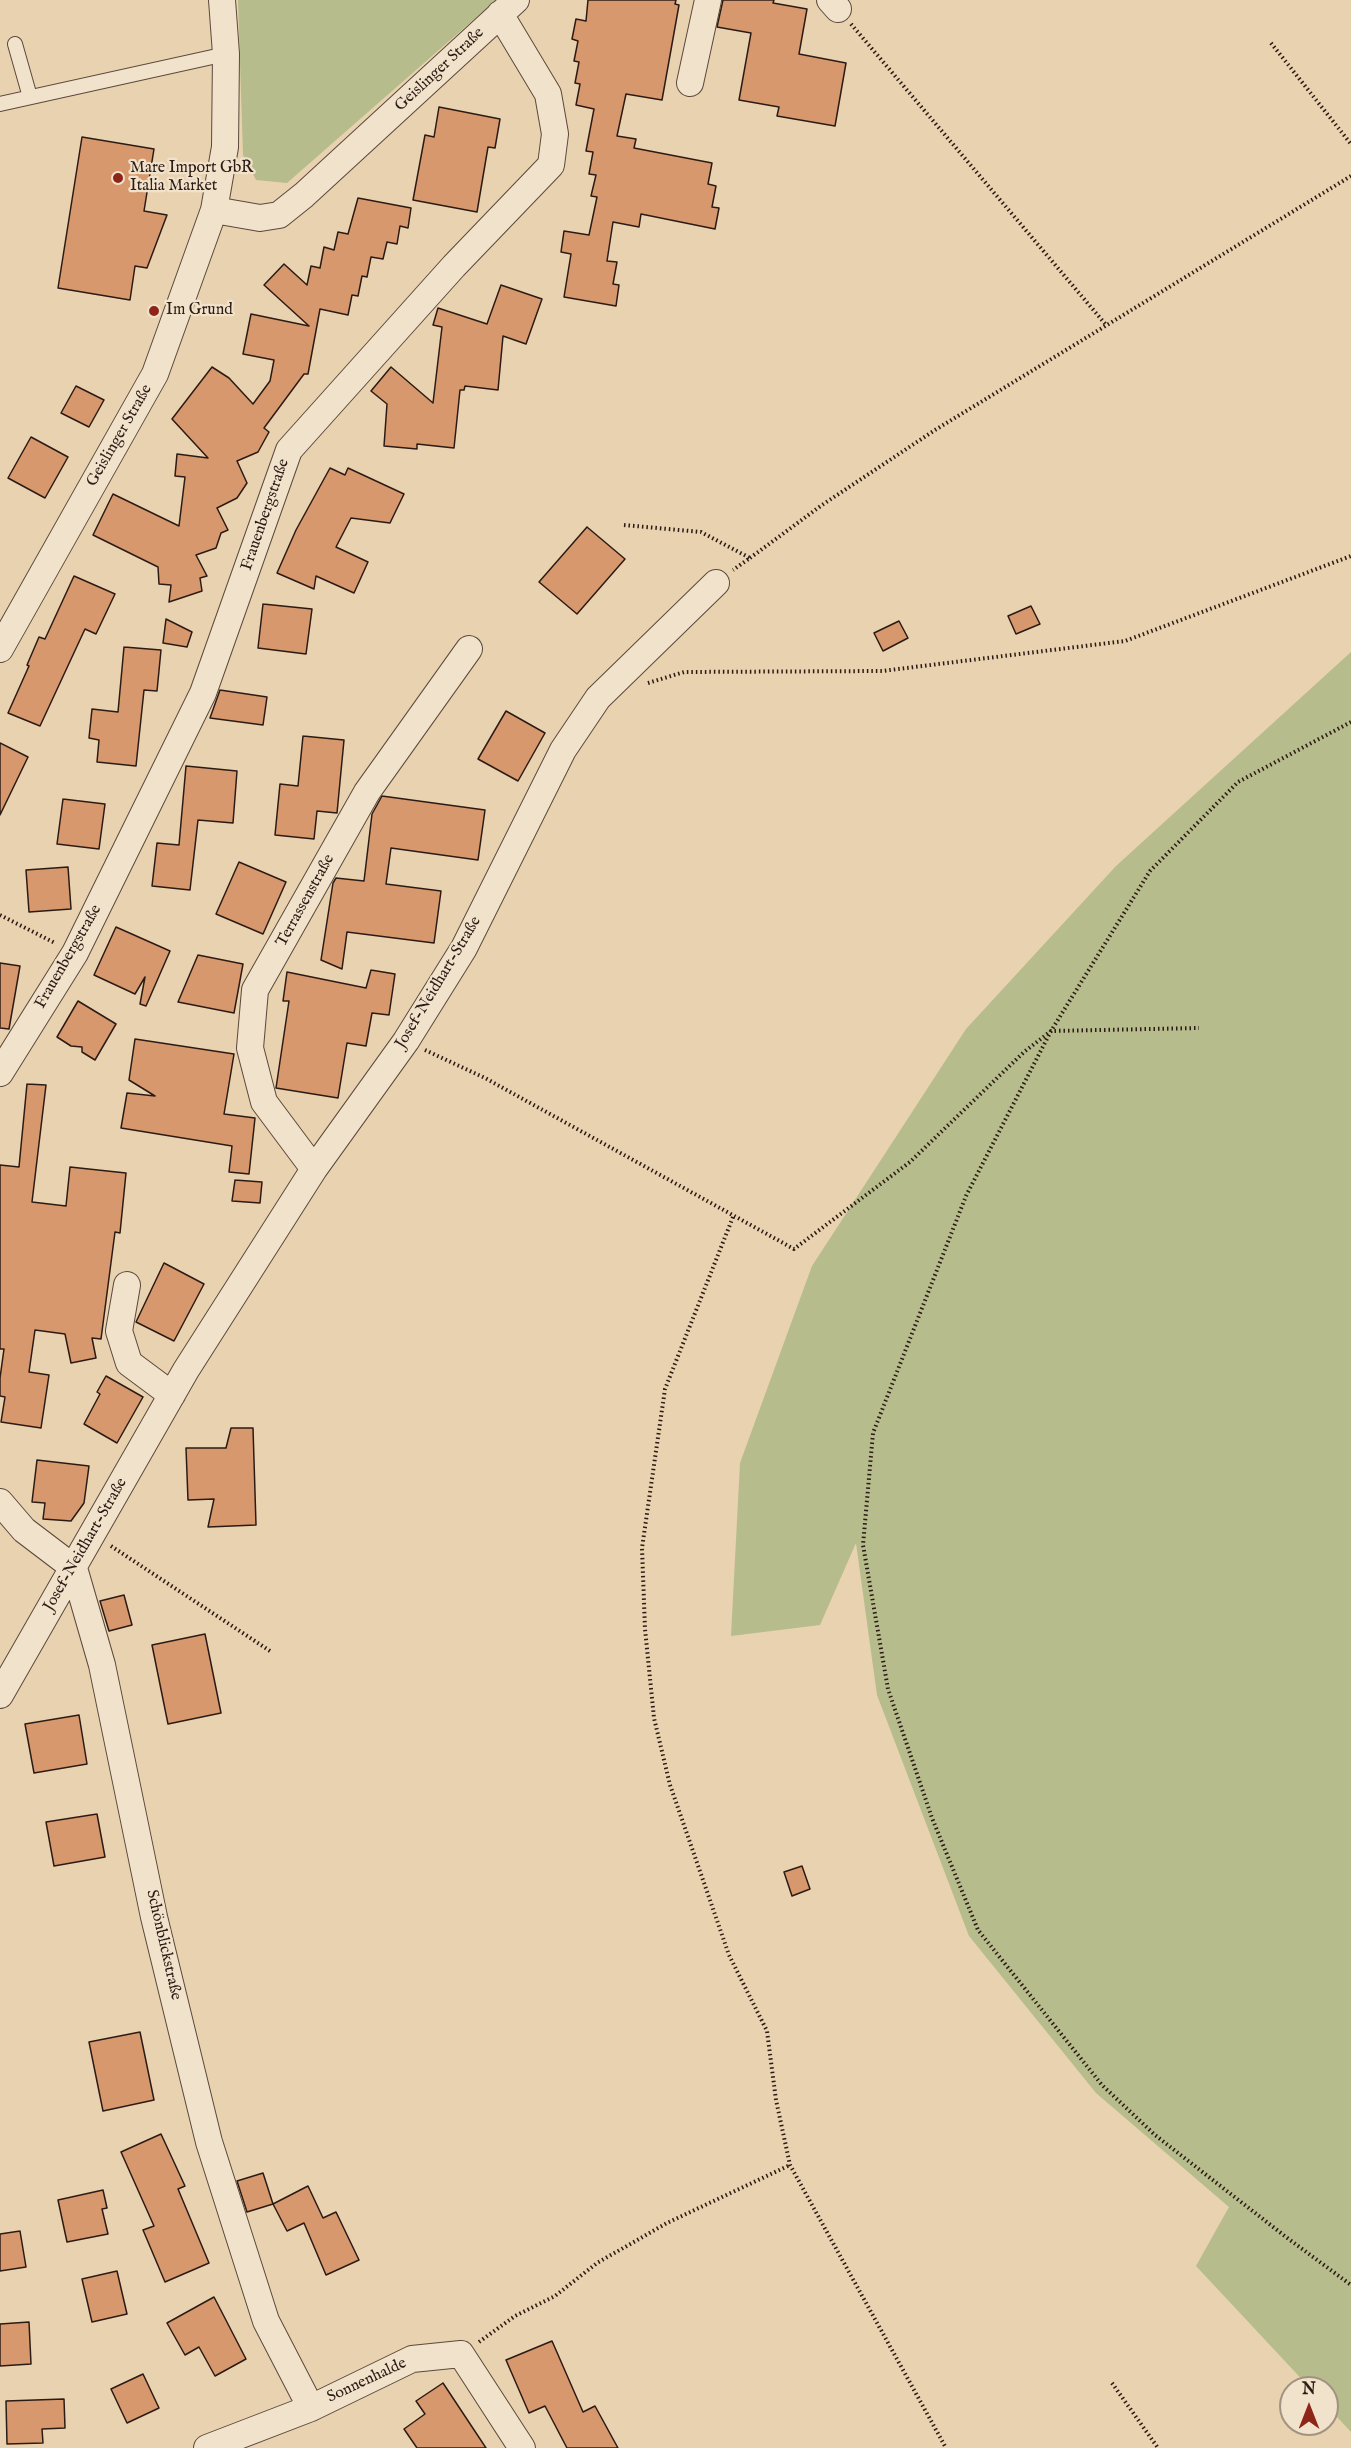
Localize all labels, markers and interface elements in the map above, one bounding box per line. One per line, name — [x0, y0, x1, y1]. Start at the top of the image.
street label: Geislinger Straße — [392, 24, 488, 116]
place label: Mare Import GbR Italia Market — [130, 159, 253, 197]
marker: Mare Import GbR Italia Market — [111, 171, 125, 185]
place label: Im Grund — [166, 301, 233, 321]
marker: Im Grund — [147, 304, 161, 318]
street label: Geislinger Straße — [83, 382, 157, 490]
street label: Frauenbergstraße — [238, 457, 294, 573]
street label: Terrassenstraße — [273, 851, 339, 951]
street label: Frauenbergstraße — [31, 902, 107, 1012]
street label: Josef-Neidhart-Straße — [392, 913, 486, 1053]
street label: Josef-Neidhart-Straße — [40, 1475, 132, 1615]
street label: Schönblickstraße — [141, 1888, 185, 2002]
street label: Sonnenhalde — [324, 2354, 410, 2408]
north arrow — [1279, 2376, 1339, 2436]
text: N — [1302, 2380, 1316, 2400]

